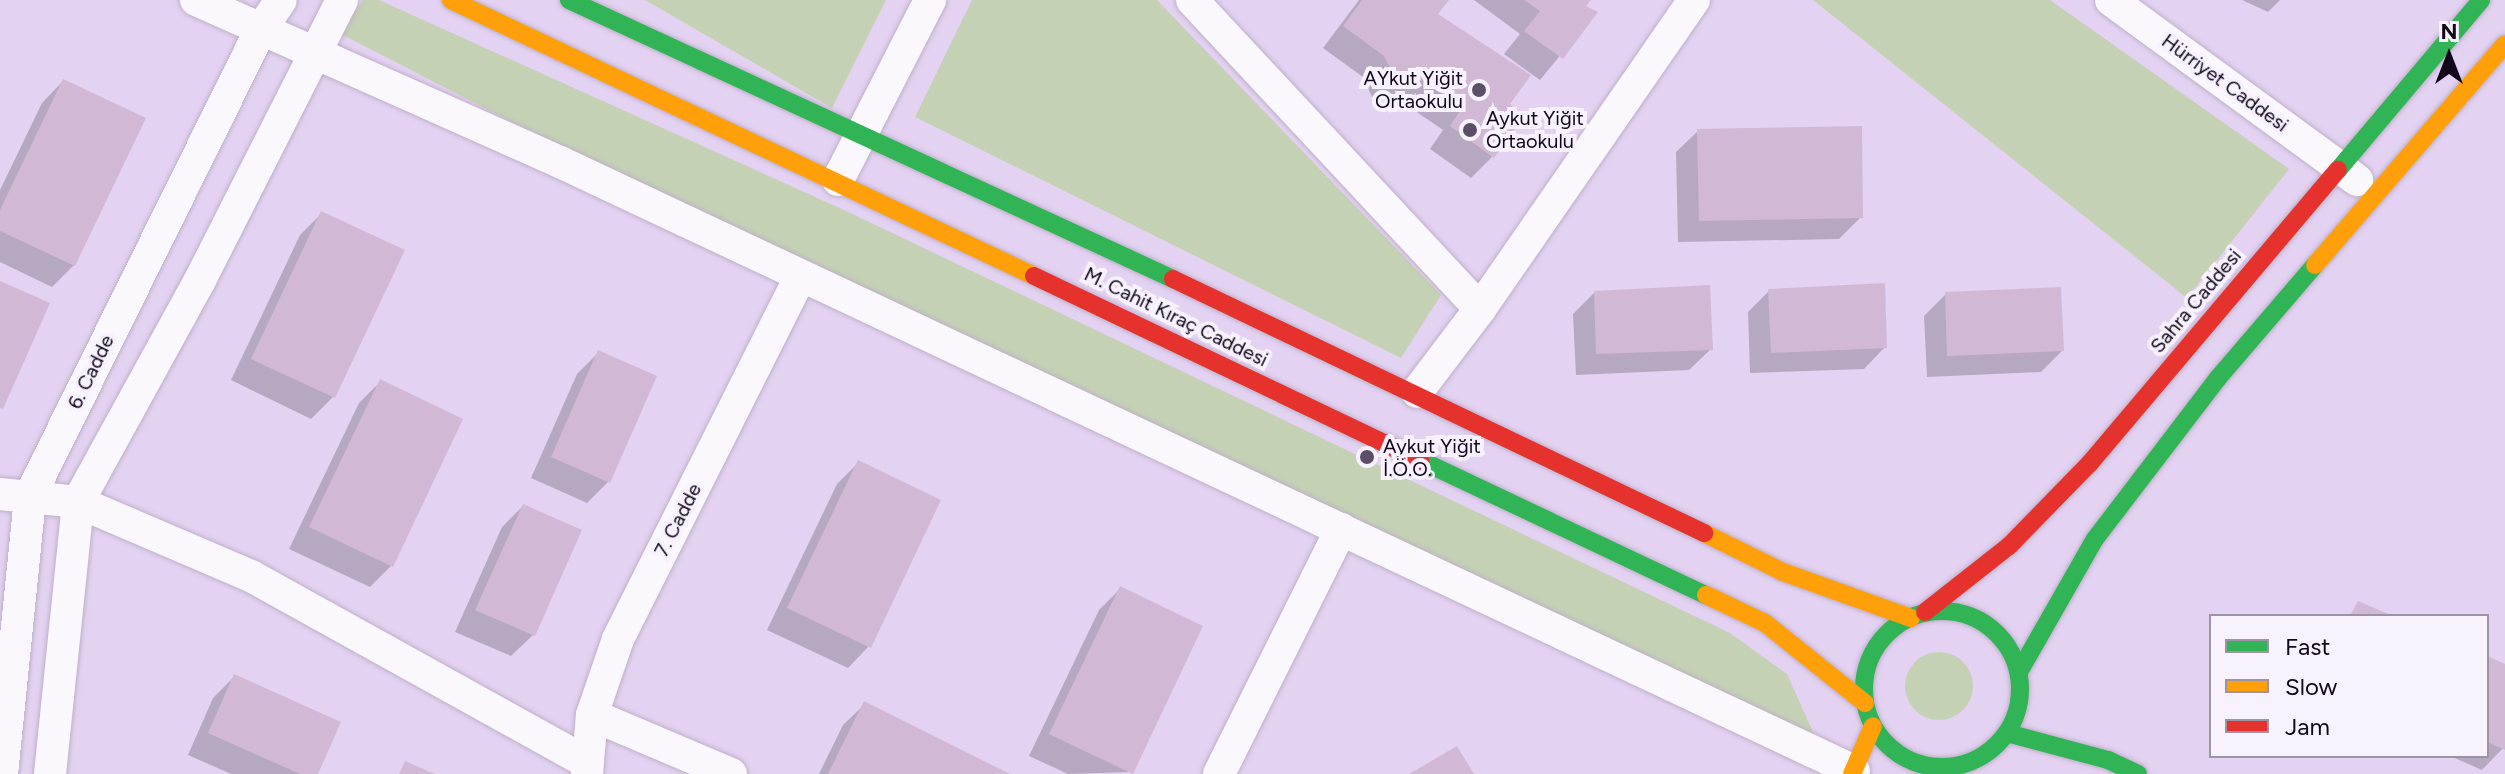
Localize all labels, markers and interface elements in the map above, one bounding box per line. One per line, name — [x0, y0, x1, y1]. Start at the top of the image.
north arrow — [2409, 16, 2489, 96]
text: N — [2440, 18, 2458, 45]
street label: Hürriyet Caddesi — [2157, 29, 2293, 137]
place label: AYkut Yiğit Ortaokulu — [1364, 66, 1463, 113]
marker: AYkut Yiğit Ortaokulu — [1470, 81, 1488, 99]
place label: Aykut Yiğit Ortaokulu — [1486, 106, 1584, 153]
marker: Aykut Yiğit Ortaokulu — [1461, 121, 1479, 139]
street label: Sahra Caddesi — [2146, 244, 2246, 358]
street label: M. Cahit Kıraç Caddesi — [1080, 262, 1272, 372]
street label: 6. Cadde — [63, 331, 119, 413]
place label: Aykut Yiğit İ.Ö.O. — [1383, 434, 1481, 481]
marker: Aykut Yiğit İ.Ö.O. — [1358, 448, 1376, 466]
street label: 7. Cadde — [649, 479, 707, 561]
legend — [2209, 614, 2489, 758]
text: Fast — [2285, 632, 2330, 661]
text: Slow — [2285, 672, 2337, 701]
text: Jam — [2285, 712, 2330, 741]

